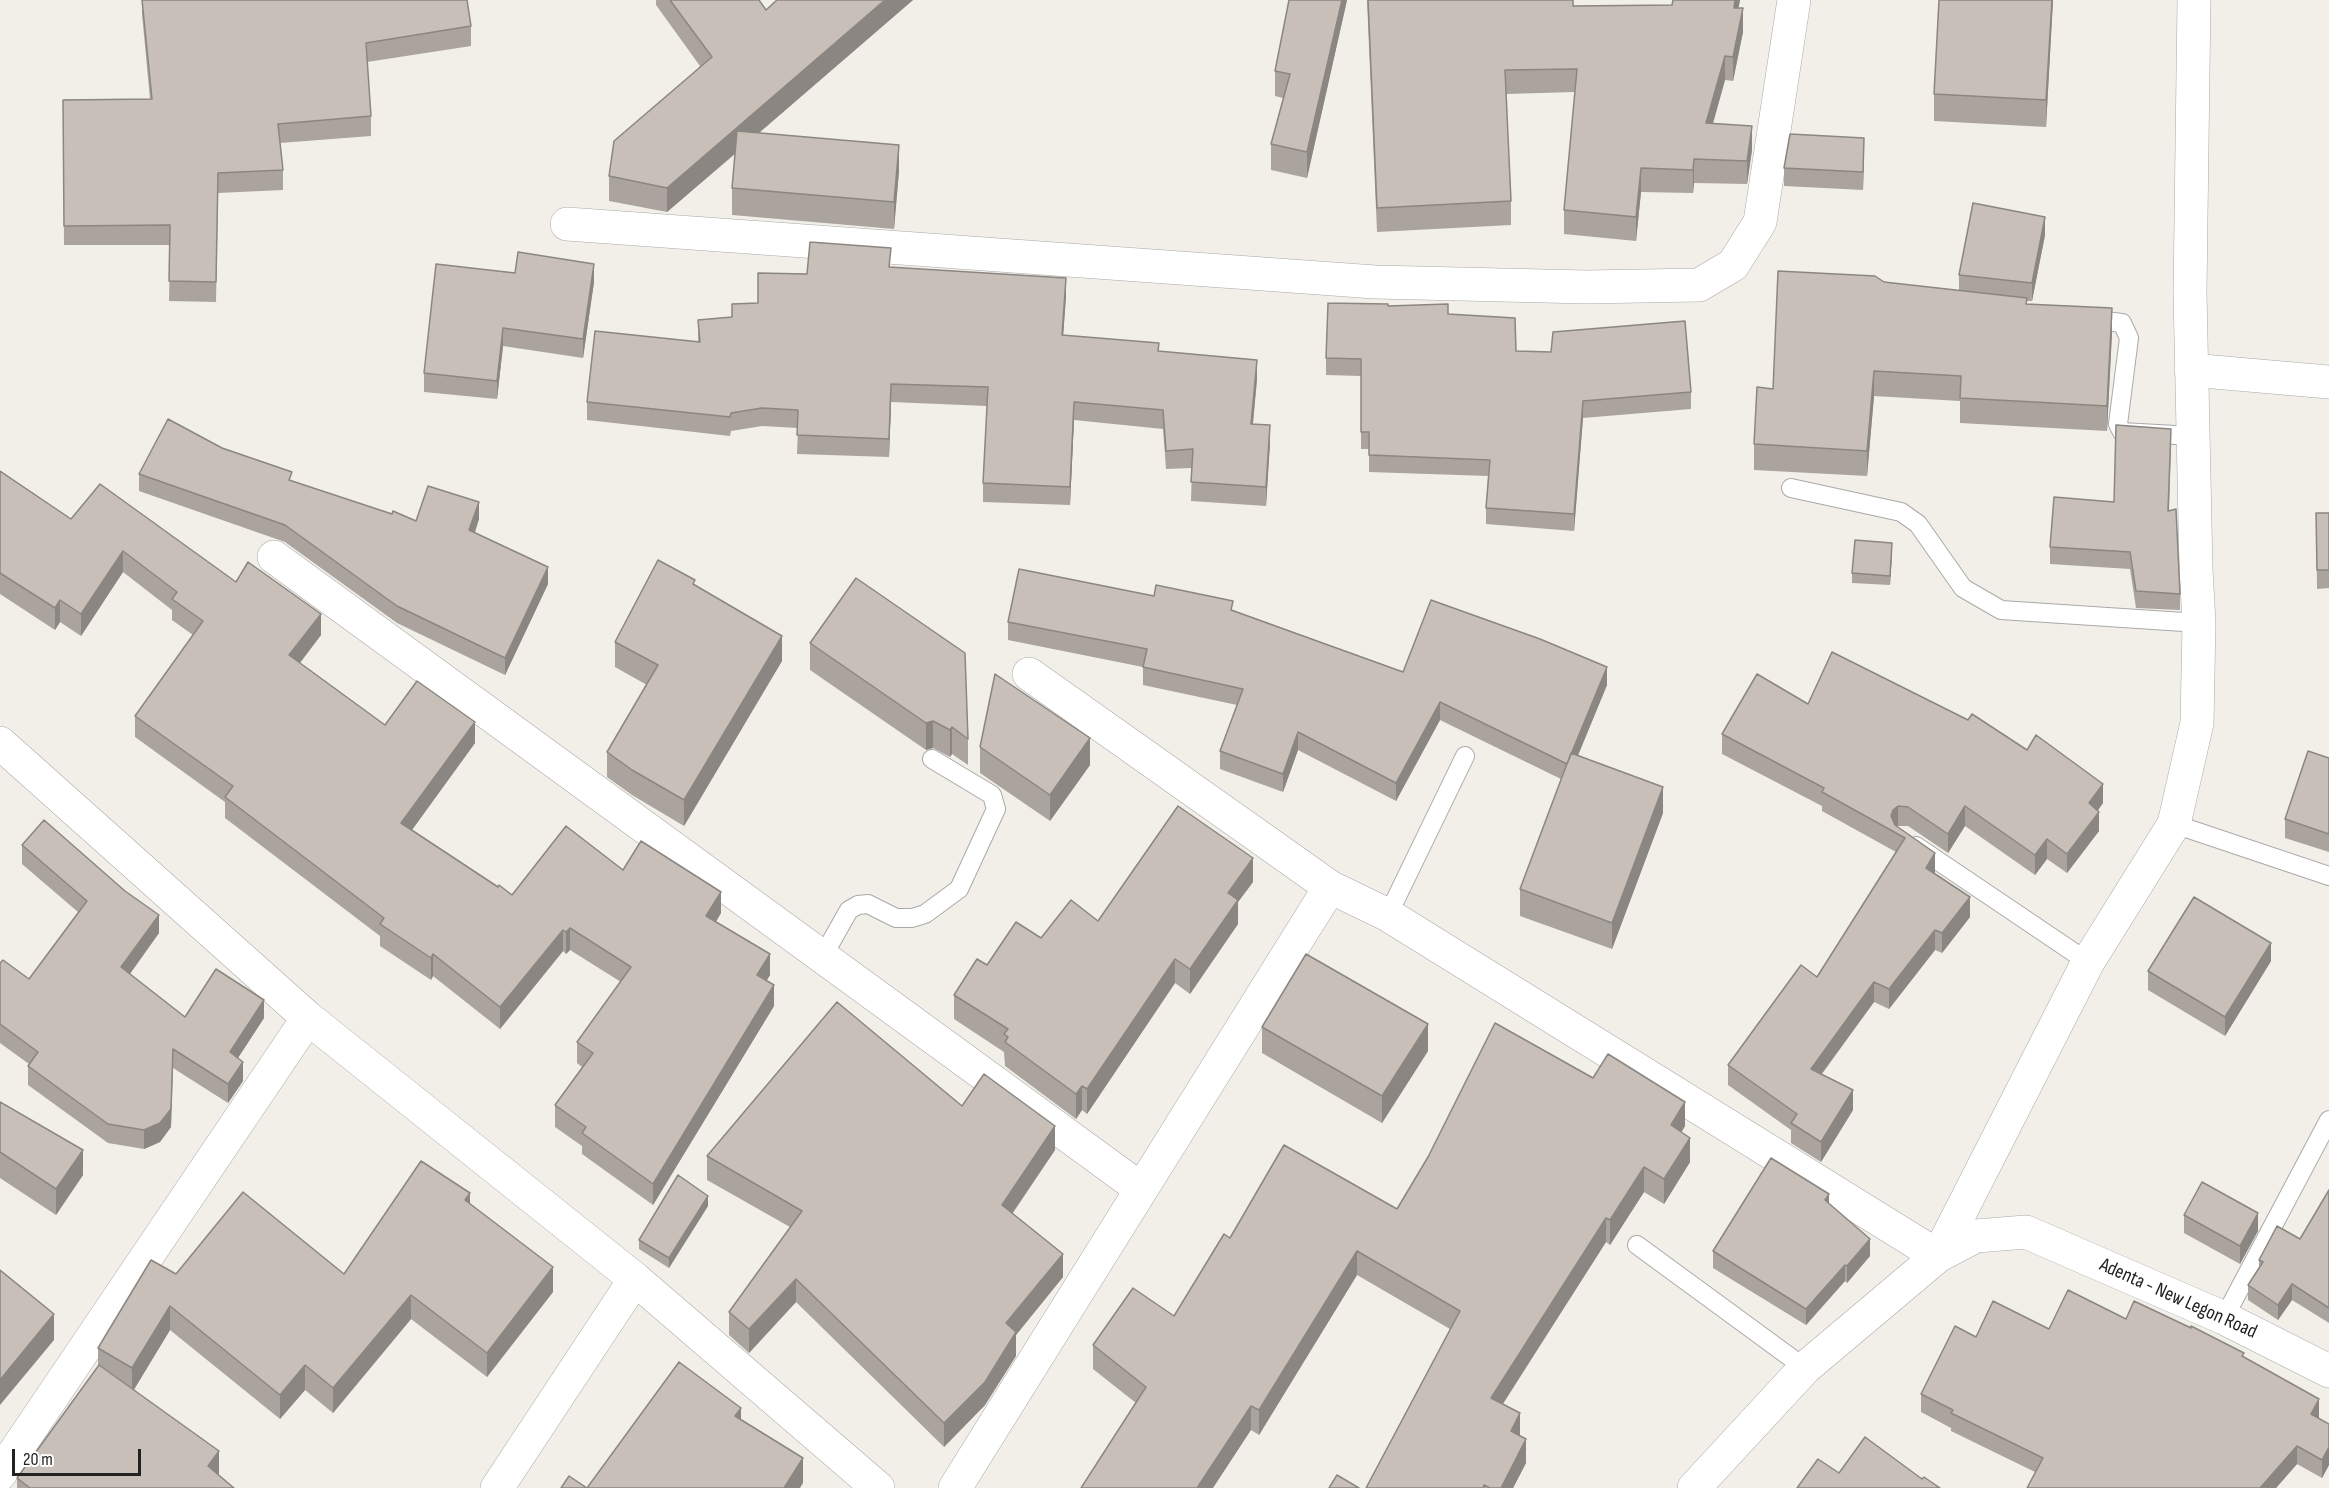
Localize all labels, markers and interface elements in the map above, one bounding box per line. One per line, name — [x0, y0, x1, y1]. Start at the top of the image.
street label: Adenta - New Legon Road — [2096, 1253, 2260, 1345]
scale bar — [15, 1437, 144, 1475]
text: 20 m — [23, 1449, 53, 1470]

